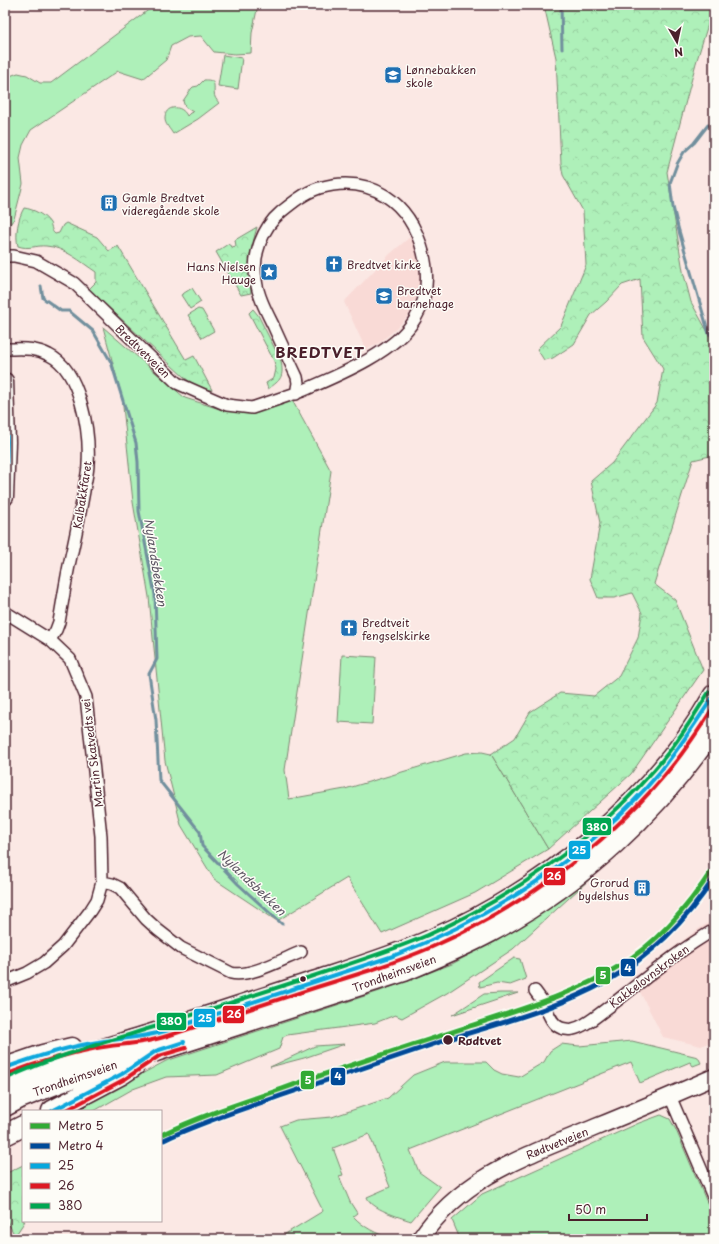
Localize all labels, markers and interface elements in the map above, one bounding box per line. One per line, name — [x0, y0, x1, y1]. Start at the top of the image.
north arrow — [657, 22, 697, 62]
text: N — [673, 43, 684, 61]
place label: Lønnebakken skole — [406, 61, 476, 91]
school or university icon: Lønnebakken skole — [383, 65, 403, 85]
place label: Gamle Bredtvet videregående skole — [122, 189, 220, 219]
building icon: Gamle Bredtvet videregående skole — [99, 193, 119, 213]
church icon: Bredtvet kirke — [324, 254, 344, 274]
place label: Bredtvet kirke — [347, 256, 421, 273]
place label: Hans Nielsen Hauge — [187, 258, 256, 288]
place icon: Hans Nielsen Hauge — [259, 262, 279, 282]
place label: Bredtvet barnehage — [397, 282, 454, 312]
school or university icon: Bredtvet barnehage — [374, 286, 394, 306]
street label: Bredtvetveien — [112, 320, 174, 382]
district label: BREDTVET — [275, 340, 365, 363]
street label: Kalbakkfaret — [68, 459, 96, 530]
water label: Nylandsbekken — [140, 517, 172, 608]
place label: Bredtveit fengselskirke — [362, 614, 430, 644]
church icon: Bredtveit fengselskirke — [339, 618, 359, 638]
street label: Martin Skatvedts vei — [77, 698, 107, 808]
line badge: 380 — [582, 817, 612, 836]
text: 380 — [586, 818, 608, 835]
line badge: 25 — [568, 840, 591, 860]
text: 25 — [572, 841, 586, 858]
water label: Nylandsbekken — [214, 845, 291, 920]
line badge: 26 — [543, 867, 566, 886]
text: 26 — [547, 867, 561, 884]
place label: Grorud bydelshus — [578, 874, 629, 904]
building icon: Grorud bydelshus — [632, 878, 652, 898]
street label: Kakkelovnskroken — [606, 940, 692, 1012]
street label: Trondheimsveien — [350, 950, 438, 996]
line badge: 4 — [620, 958, 636, 977]
text: 4 — [624, 959, 632, 976]
line badge: 5 — [595, 966, 611, 985]
text: 5 — [599, 966, 607, 983]
unlabelled marker — [298, 974, 308, 984]
line badge: 26 — [222, 1005, 245, 1024]
text: 26 — [227, 1005, 241, 1022]
line badge: 25 — [193, 1008, 216, 1028]
text: 25 — [198, 1009, 212, 1026]
line badge: 380 — [156, 1012, 187, 1031]
text: 380 — [160, 1012, 182, 1029]
place label: Rødtvet — [458, 1032, 502, 1049]
marker: Rødtvet — [441, 1033, 455, 1047]
street label: Trondheimsveien — [31, 1056, 119, 1100]
line badge: 4 — [330, 1067, 346, 1086]
text: 4 — [334, 1067, 342, 1084]
line badge: 5 — [300, 1070, 315, 1090]
text: 5 — [304, 1071, 312, 1088]
legend — [22, 1110, 162, 1222]
text: Metro 5 — [58, 1116, 104, 1134]
street label: Rødtvetveien — [523, 1123, 591, 1163]
text: Metro 4 — [58, 1136, 103, 1154]
text: 25 — [58, 1156, 74, 1174]
text: 26 — [58, 1176, 74, 1194]
text: 380 — [58, 1196, 82, 1214]
scale bar — [569, 1196, 647, 1222]
text: 50 m — [575, 1200, 606, 1218]

